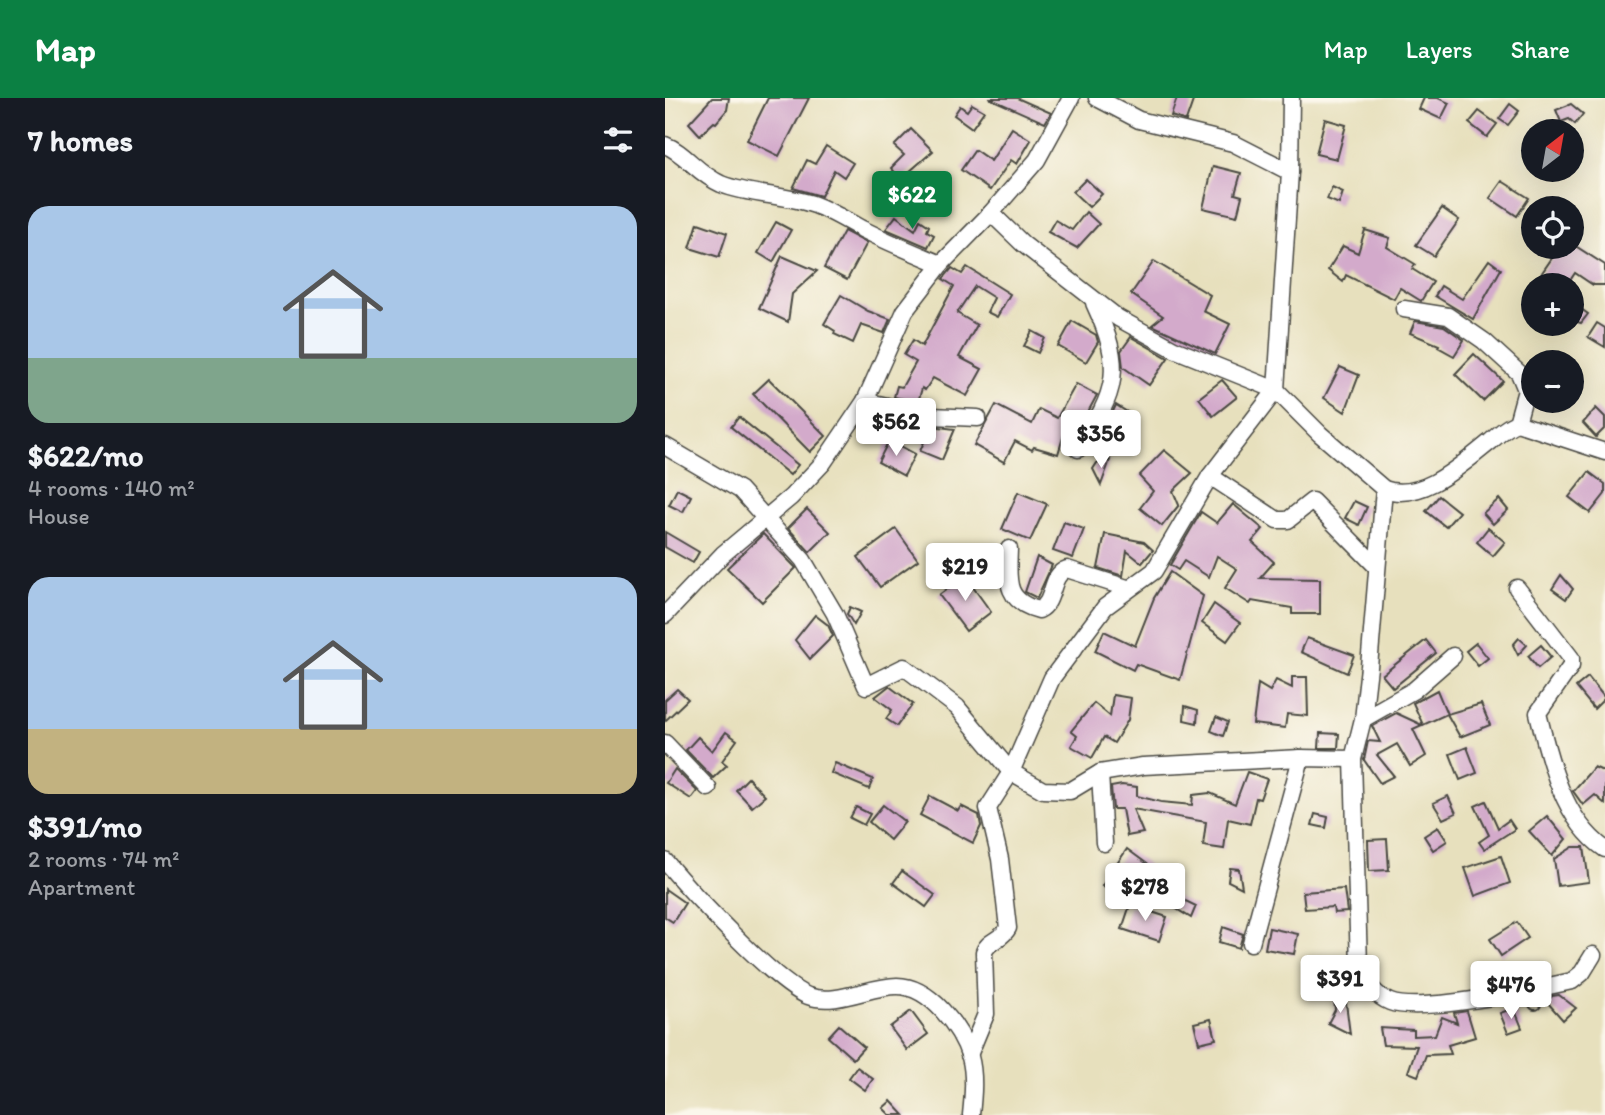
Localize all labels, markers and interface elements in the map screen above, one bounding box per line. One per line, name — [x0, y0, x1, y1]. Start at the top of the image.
text: Map — [35, 30, 96, 69]
text: Map — [1324, 35, 1368, 64]
text: Layers — [1406, 35, 1473, 64]
text: Share — [1511, 35, 1570, 64]
north arrow — [1521, 119, 1584, 182]
map controls — [1521, 119, 1584, 413]
icon: filters — [599, 121, 637, 159]
text: 7 homes — [28, 122, 133, 159]
pin: $622 — [871, 172, 953, 231]
text: $622 — [888, 180, 936, 208]
button: locate — [1521, 196, 1584, 259]
icon: home — [270, 251, 396, 377]
button: + — [1521, 273, 1584, 336]
button: − — [1521, 350, 1584, 413]
pin: $562 — [855, 398, 937, 458]
text: $562 — [872, 407, 920, 435]
pin: $356 — [1060, 410, 1142, 470]
text: $356 — [1077, 419, 1125, 447]
text: $622/mo — [28, 437, 144, 474]
text: 4 rooms · 140 m² — [28, 474, 195, 502]
text: House — [28, 502, 90, 530]
pin: $219 — [924, 544, 1006, 603]
text: $219 — [942, 552, 988, 580]
icon: home — [270, 622, 396, 748]
text: $391/mo — [28, 808, 142, 845]
text: 2 rooms · 74 m² — [28, 845, 180, 873]
pin: $278 — [1104, 864, 1186, 923]
text: $278 — [1121, 872, 1169, 900]
text: Apartment — [28, 873, 135, 901]
pin: $391 — [1299, 956, 1381, 1015]
pin: $476 — [1470, 962, 1552, 1021]
text: $391 — [1317, 964, 1363, 992]
text: $476 — [1486, 970, 1536, 998]

